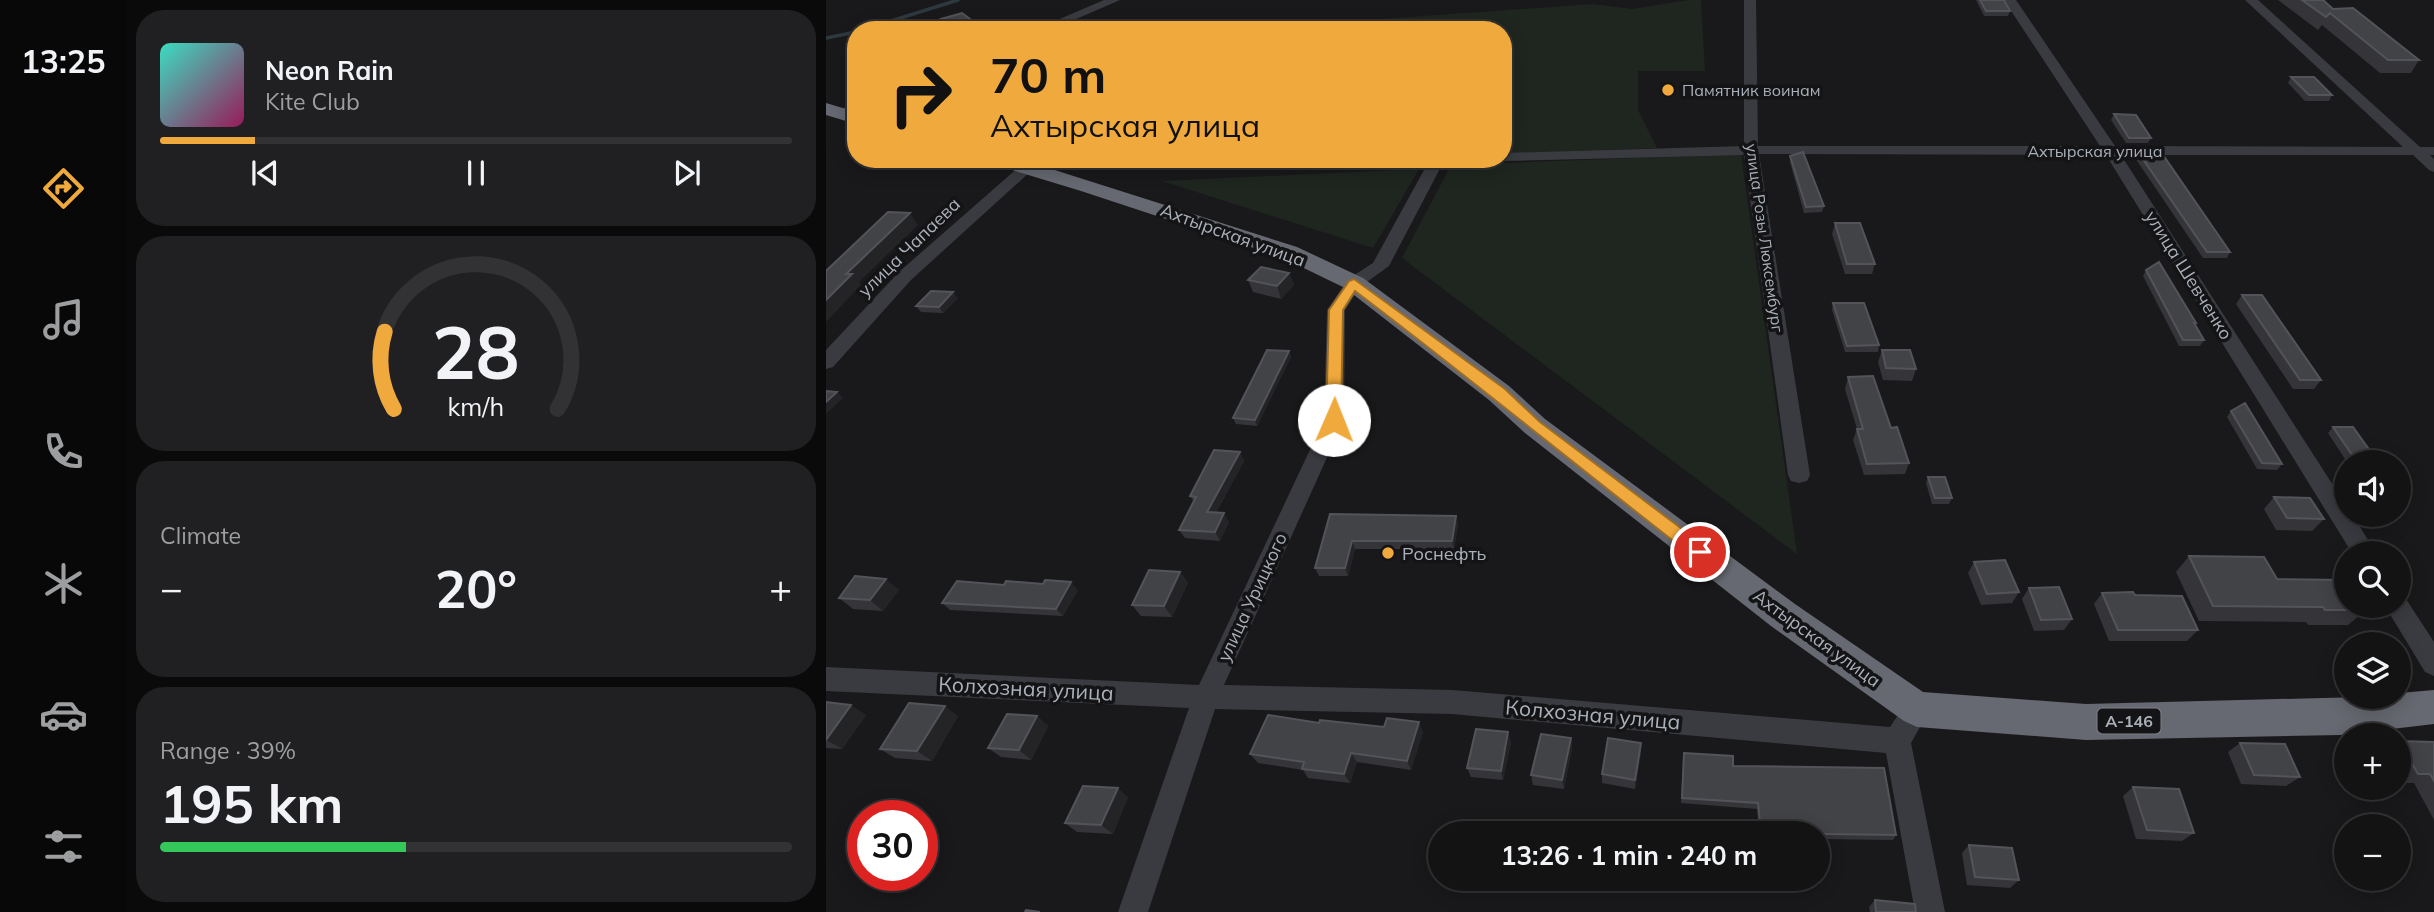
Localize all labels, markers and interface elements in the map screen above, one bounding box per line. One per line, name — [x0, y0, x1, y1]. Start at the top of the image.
text: 13:25 — [21, 41, 105, 81]
text: 70 m — [990, 44, 1106, 105]
icon: right — [875, 49, 966, 140]
text: Neon Rain — [265, 54, 394, 87]
place label: Памятник воинам — [1682, 80, 1821, 100]
marker: Памятник воинам — [1660, 82, 1676, 98]
text: Kite Club — [265, 87, 360, 116]
text: Ахтырская улица — [990, 105, 1260, 145]
street label: Ахтырская улица — [2027, 141, 2163, 161]
street label: улица Розы Люксембург — [1742, 142, 1788, 334]
icon: previous — [246, 154, 284, 192]
icon: pause — [457, 154, 495, 192]
icon: next — [668, 154, 706, 192]
icon: directions — [39, 164, 88, 213]
street label: улица Чапаева — [853, 192, 965, 302]
street label: Ахтырская улица — [1158, 198, 1308, 272]
street label: улица Шевченко — [2140, 206, 2238, 344]
icon: music — [39, 295, 88, 344]
text: 28 — [432, 307, 520, 398]
position arrow — [1297, 383, 1371, 457]
text: km/h — [448, 391, 504, 422]
icon: phone — [39, 427, 88, 476]
map controls — [2334, 450, 2411, 891]
button: sound — [2334, 450, 2411, 527]
text: Climate — [160, 521, 241, 550]
pin — [1670, 522, 1730, 582]
street label: улица Урицкого — [1212, 529, 1292, 665]
icon: arrive — [1681, 533, 1719, 571]
button: search — [2334, 541, 2411, 618]
place label: Роснефть — [1402, 542, 1487, 565]
marker: Роснефть — [1380, 545, 1396, 561]
text: 20° — [435, 556, 517, 621]
icon: climate — [39, 559, 88, 608]
text: − — [160, 564, 183, 612]
text: + — [769, 564, 792, 612]
street label: Ахтырская улица — [1749, 584, 1885, 692]
button: layers — [2334, 632, 2411, 709]
street label: Колхозная улица — [938, 670, 1114, 706]
icon: car — [39, 690, 88, 739]
street label: Колхозная улица — [1504, 693, 1682, 735]
road number: А-146 — [2098, 708, 2160, 734]
button: + — [2334, 723, 2411, 800]
text: Range · 39% — [160, 736, 296, 765]
text: 195 km — [160, 771, 343, 836]
speed limit sign: 30 — [847, 800, 938, 891]
button: − — [2334, 814, 2411, 891]
icon: filters — [39, 822, 88, 871]
text: 13:26 · 1 min · 240 m — [1501, 839, 1757, 872]

